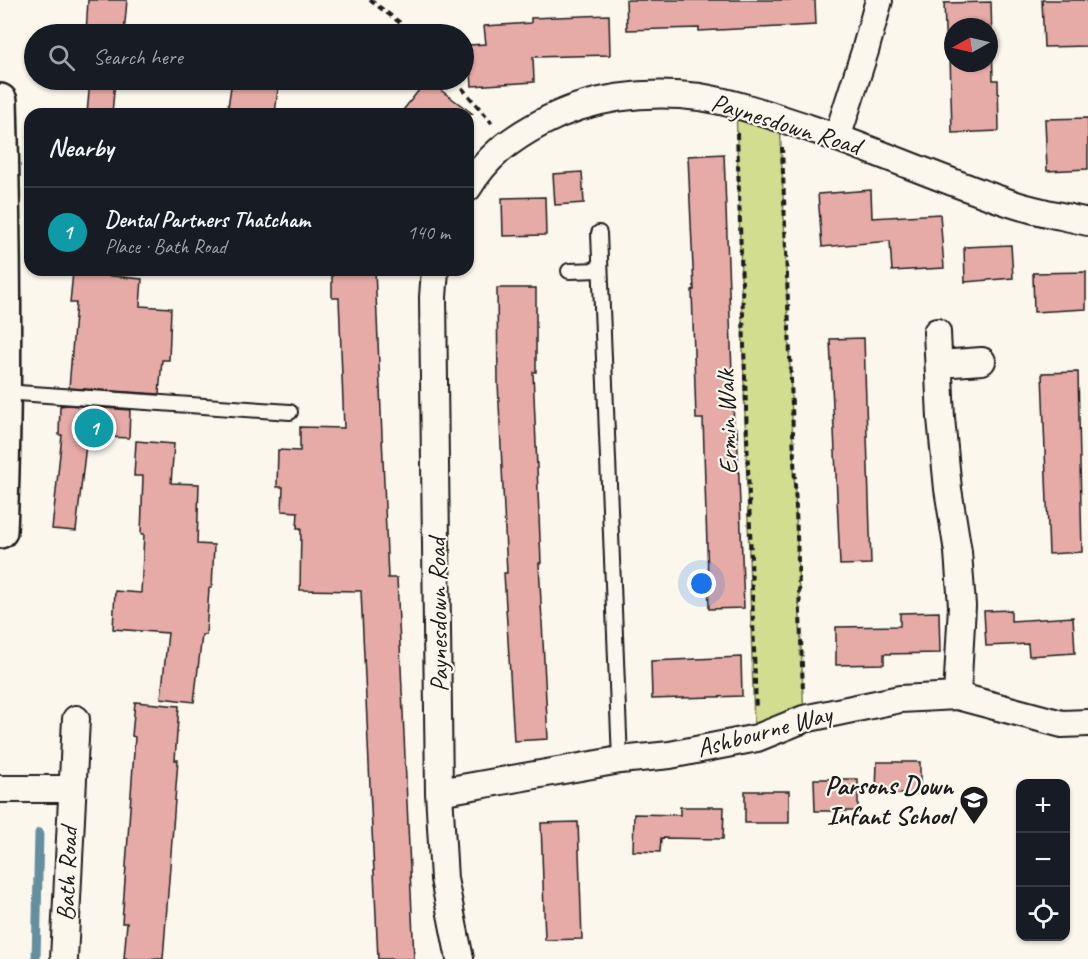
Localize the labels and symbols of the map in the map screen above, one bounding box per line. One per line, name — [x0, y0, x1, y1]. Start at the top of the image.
north arrow — [944, 18, 998, 72]
street label: Paynesdown Road — [707, 86, 868, 163]
street label: Ermin Walk — [709, 367, 745, 475]
pin: 1 — [74, 406, 113, 450]
street label: Paynesdown Road — [420, 534, 456, 692]
your location — [687, 569, 716, 598]
street label: Ashbourne Way — [693, 697, 837, 765]
place label: Parsons Down Infant School — [825, 769, 958, 832]
school or university icon: Parsons Down Infant School — [958, 784, 990, 826]
street label: Bath Road — [49, 822, 85, 922]

